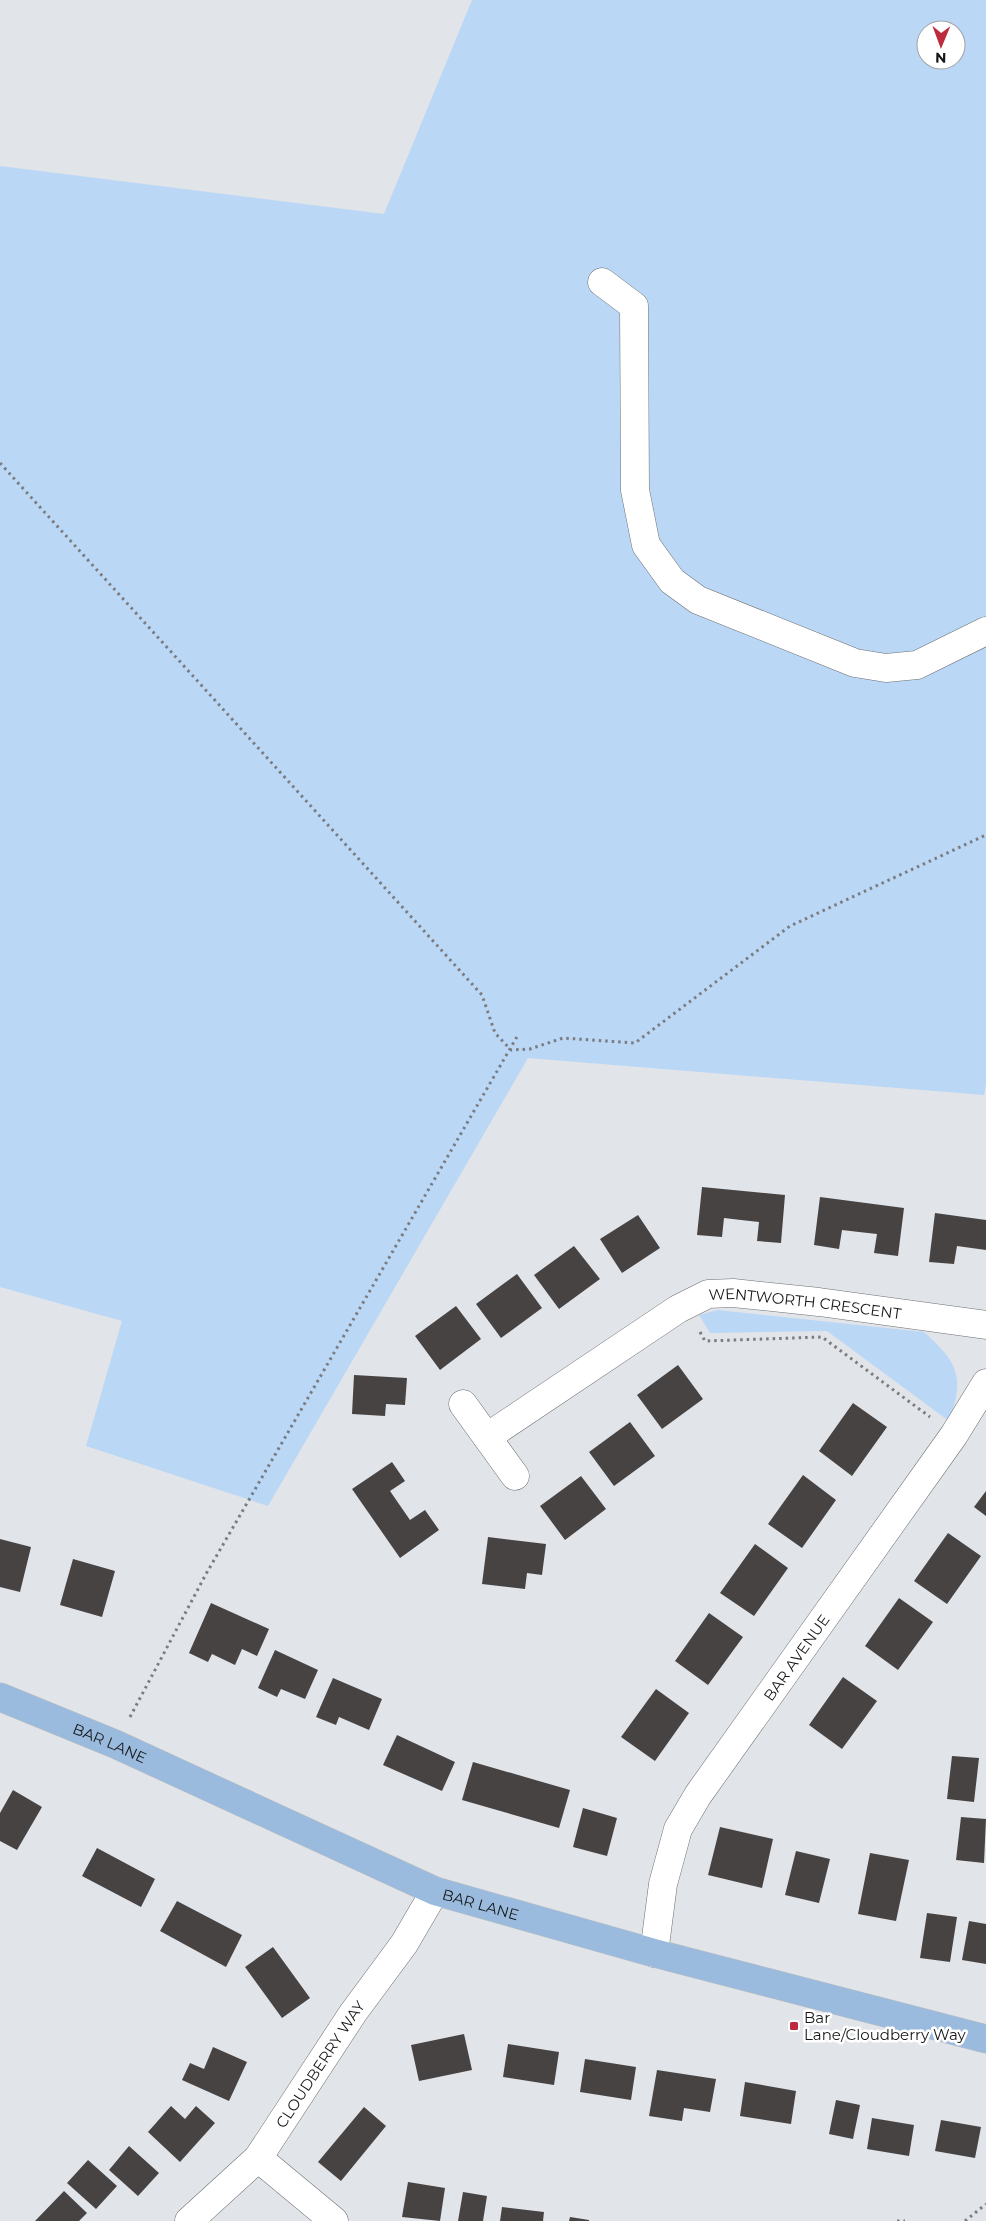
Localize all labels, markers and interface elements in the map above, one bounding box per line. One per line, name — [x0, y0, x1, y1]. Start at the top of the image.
north arrow — [916, 20, 966, 70]
text: N — [935, 49, 947, 67]
street label: WENTWORTH CRESCENT — [708, 1283, 903, 1323]
street label: BAR AVENUE — [759, 1610, 833, 1704]
street label: BAR LANE — [70, 1718, 150, 1767]
street label: BAR LANE — [440, 1884, 521, 1924]
street label: CLOUDBERRY WAY — [271, 1996, 369, 2131]
place label: Bar Lane/Cloudberry Way — [804, 2008, 966, 2044]
marker: Bar Lane/Cloudberry Way — [788, 2020, 800, 2032]

